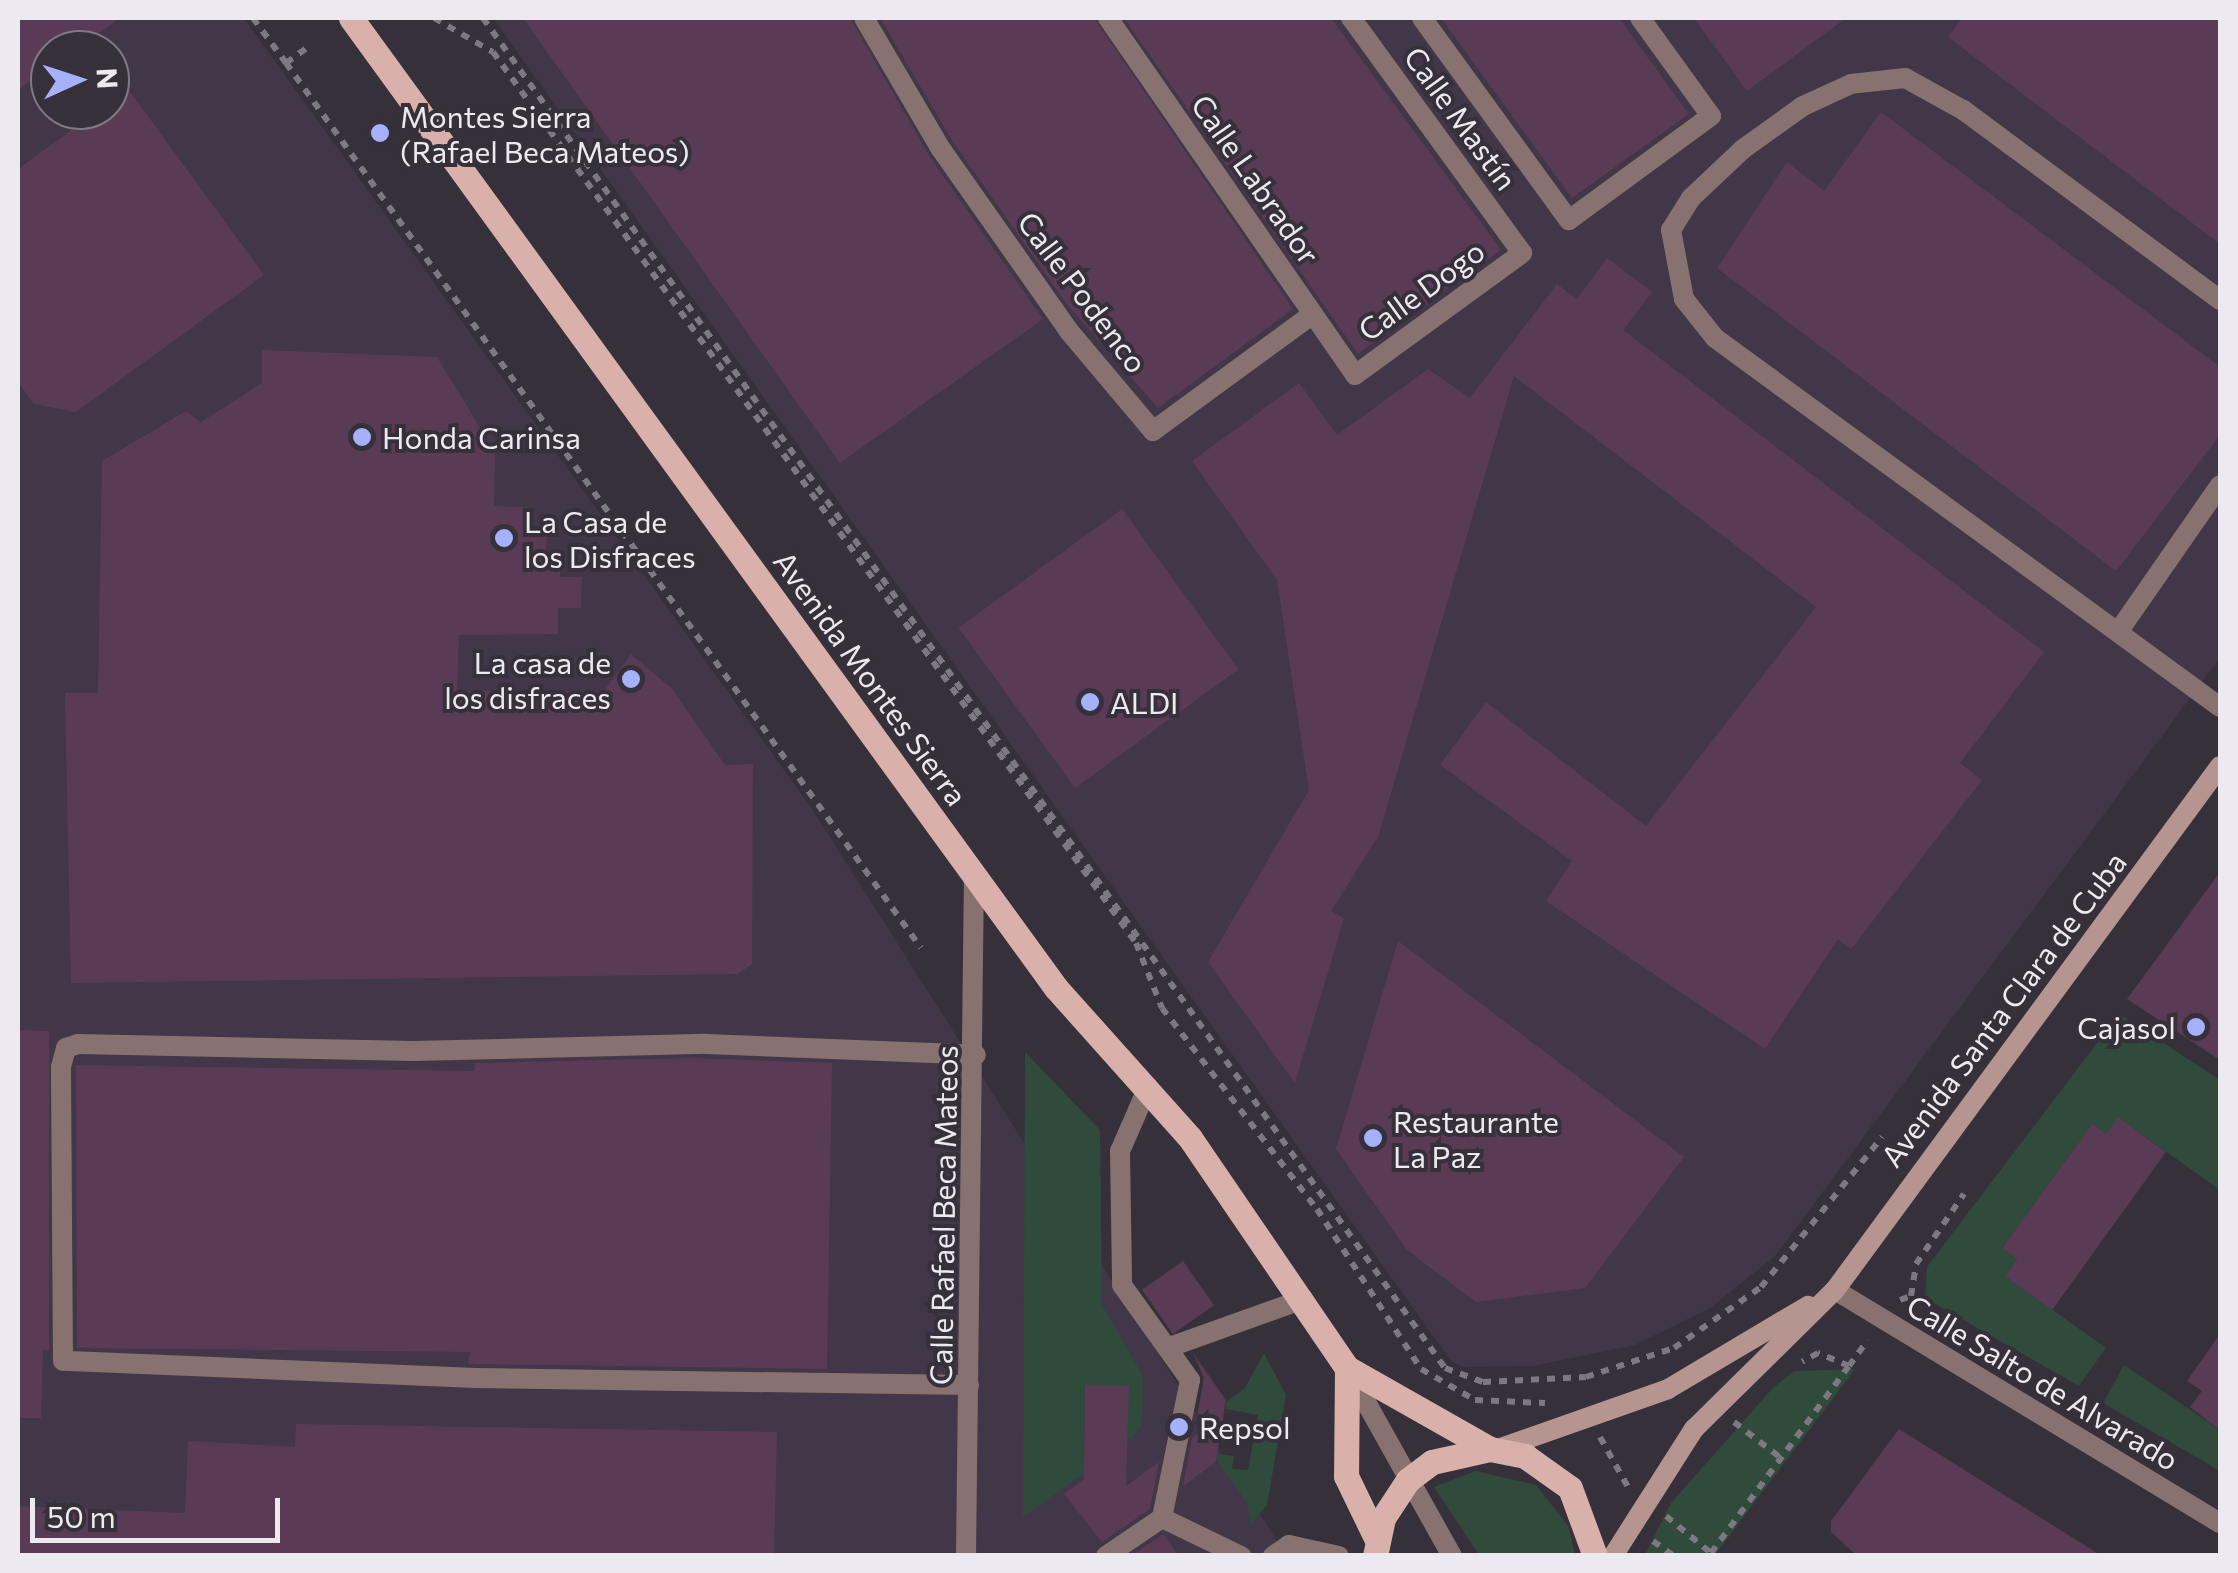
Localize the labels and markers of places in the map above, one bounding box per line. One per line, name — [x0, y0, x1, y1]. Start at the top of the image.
place label: Montes Sierra (Rafael Beca Mateos) — [400, 98, 690, 168]
marker: Montes Sierra (Rafael Beca Mateos) — [369, 122, 391, 144]
place label: Honda Carinsa — [382, 419, 581, 455]
marker: Honda Carinsa — [351, 426, 373, 448]
place label: La Casa de los Disfraces — [524, 503, 696, 574]
marker: La Casa de los Disfraces — [493, 527, 515, 549]
place label: La casa de los disfraces — [444, 644, 611, 714]
marker: La casa de los disfraces — [620, 668, 642, 690]
place label: ALDI — [1110, 684, 1178, 720]
marker: ALDI — [1079, 691, 1101, 713]
place label: Cajasol — [2077, 1009, 2176, 1045]
marker: Cajasol — [2185, 1016, 2207, 1038]
place label: Restaurante La Paz — [1393, 1103, 1559, 1174]
marker: Restaurante La Paz — [1362, 1127, 1384, 1149]
place label: Repsol — [1199, 1409, 1291, 1445]
marker: Repsol — [1168, 1416, 1190, 1438]

